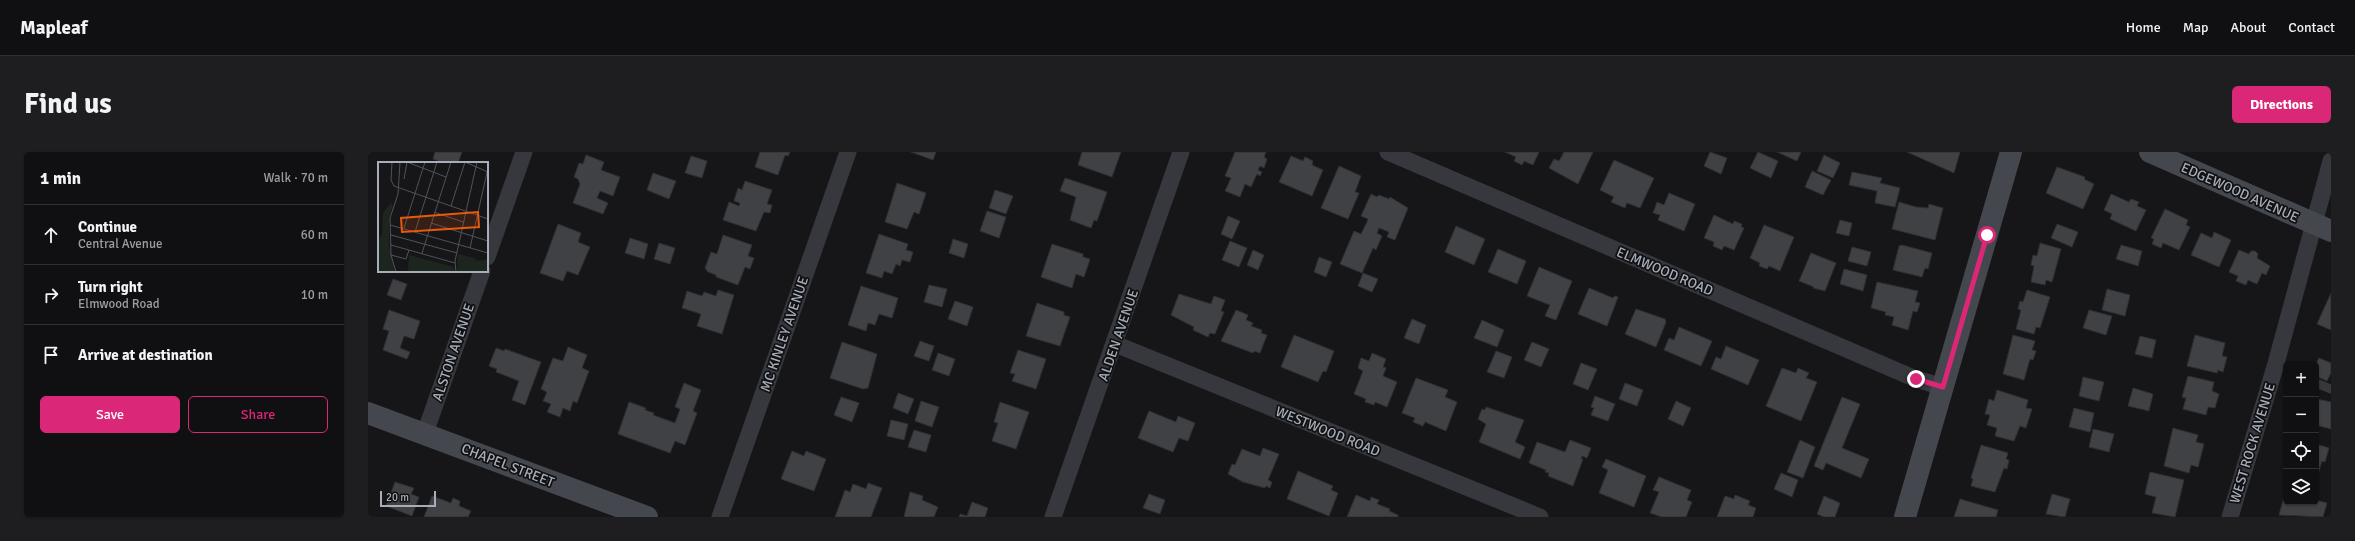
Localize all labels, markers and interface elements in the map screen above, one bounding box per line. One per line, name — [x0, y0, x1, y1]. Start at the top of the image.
text: Mapleaf — [20, 16, 88, 40]
text: Home — [2126, 19, 2161, 36]
text: Map — [2183, 19, 2208, 36]
text: About — [2230, 19, 2266, 36]
text: Contact — [2288, 19, 2335, 36]
button: Directions — [2232, 86, 2331, 123]
text: Find us — [24, 87, 112, 121]
street label: EDGEWOOD AVENUE — [2178, 159, 2301, 226]
inset map — [378, 162, 488, 272]
text: 1 min — [40, 168, 81, 189]
text: Walk · 70 m — [264, 170, 328, 186]
text: Continue — [78, 218, 137, 236]
icon: ahead — [40, 224, 62, 246]
route start — [1978, 226, 1996, 244]
text: 60 m — [301, 227, 328, 243]
text: Central Avenue — [78, 236, 163, 252]
street label: ELMWOOD ROAD — [1614, 243, 1716, 300]
street label: MC KINLEY AVENUE — [757, 274, 812, 394]
text: Turn right — [78, 278, 143, 296]
icon: right — [40, 284, 62, 306]
text: 10 m — [301, 287, 328, 303]
street label: ALDEN AVENUE — [1095, 287, 1142, 383]
text: Elmwood Road — [78, 296, 160, 312]
street label: ALSTON AVENUE — [429, 301, 478, 403]
icon: arrive — [40, 344, 62, 366]
text: Arrive at destination — [78, 346, 213, 364]
map controls — [2283, 361, 2319, 505]
button: + — [2283, 361, 2319, 397]
route end — [1907, 370, 1925, 388]
street label: WEST ROCK AVENUE — [2226, 381, 2279, 505]
button: Save — [40, 396, 180, 433]
button: Share — [188, 396, 328, 433]
button: − — [2283, 397, 2319, 433]
street label: WESTWOOD ROAD — [1273, 403, 1383, 460]
button: locate — [2283, 433, 2319, 469]
street label: CHAPEL STREET — [459, 440, 557, 491]
button: layers — [2283, 469, 2319, 505]
scale bar — [380, 489, 436, 508]
text: 20 m — [386, 491, 409, 504]

